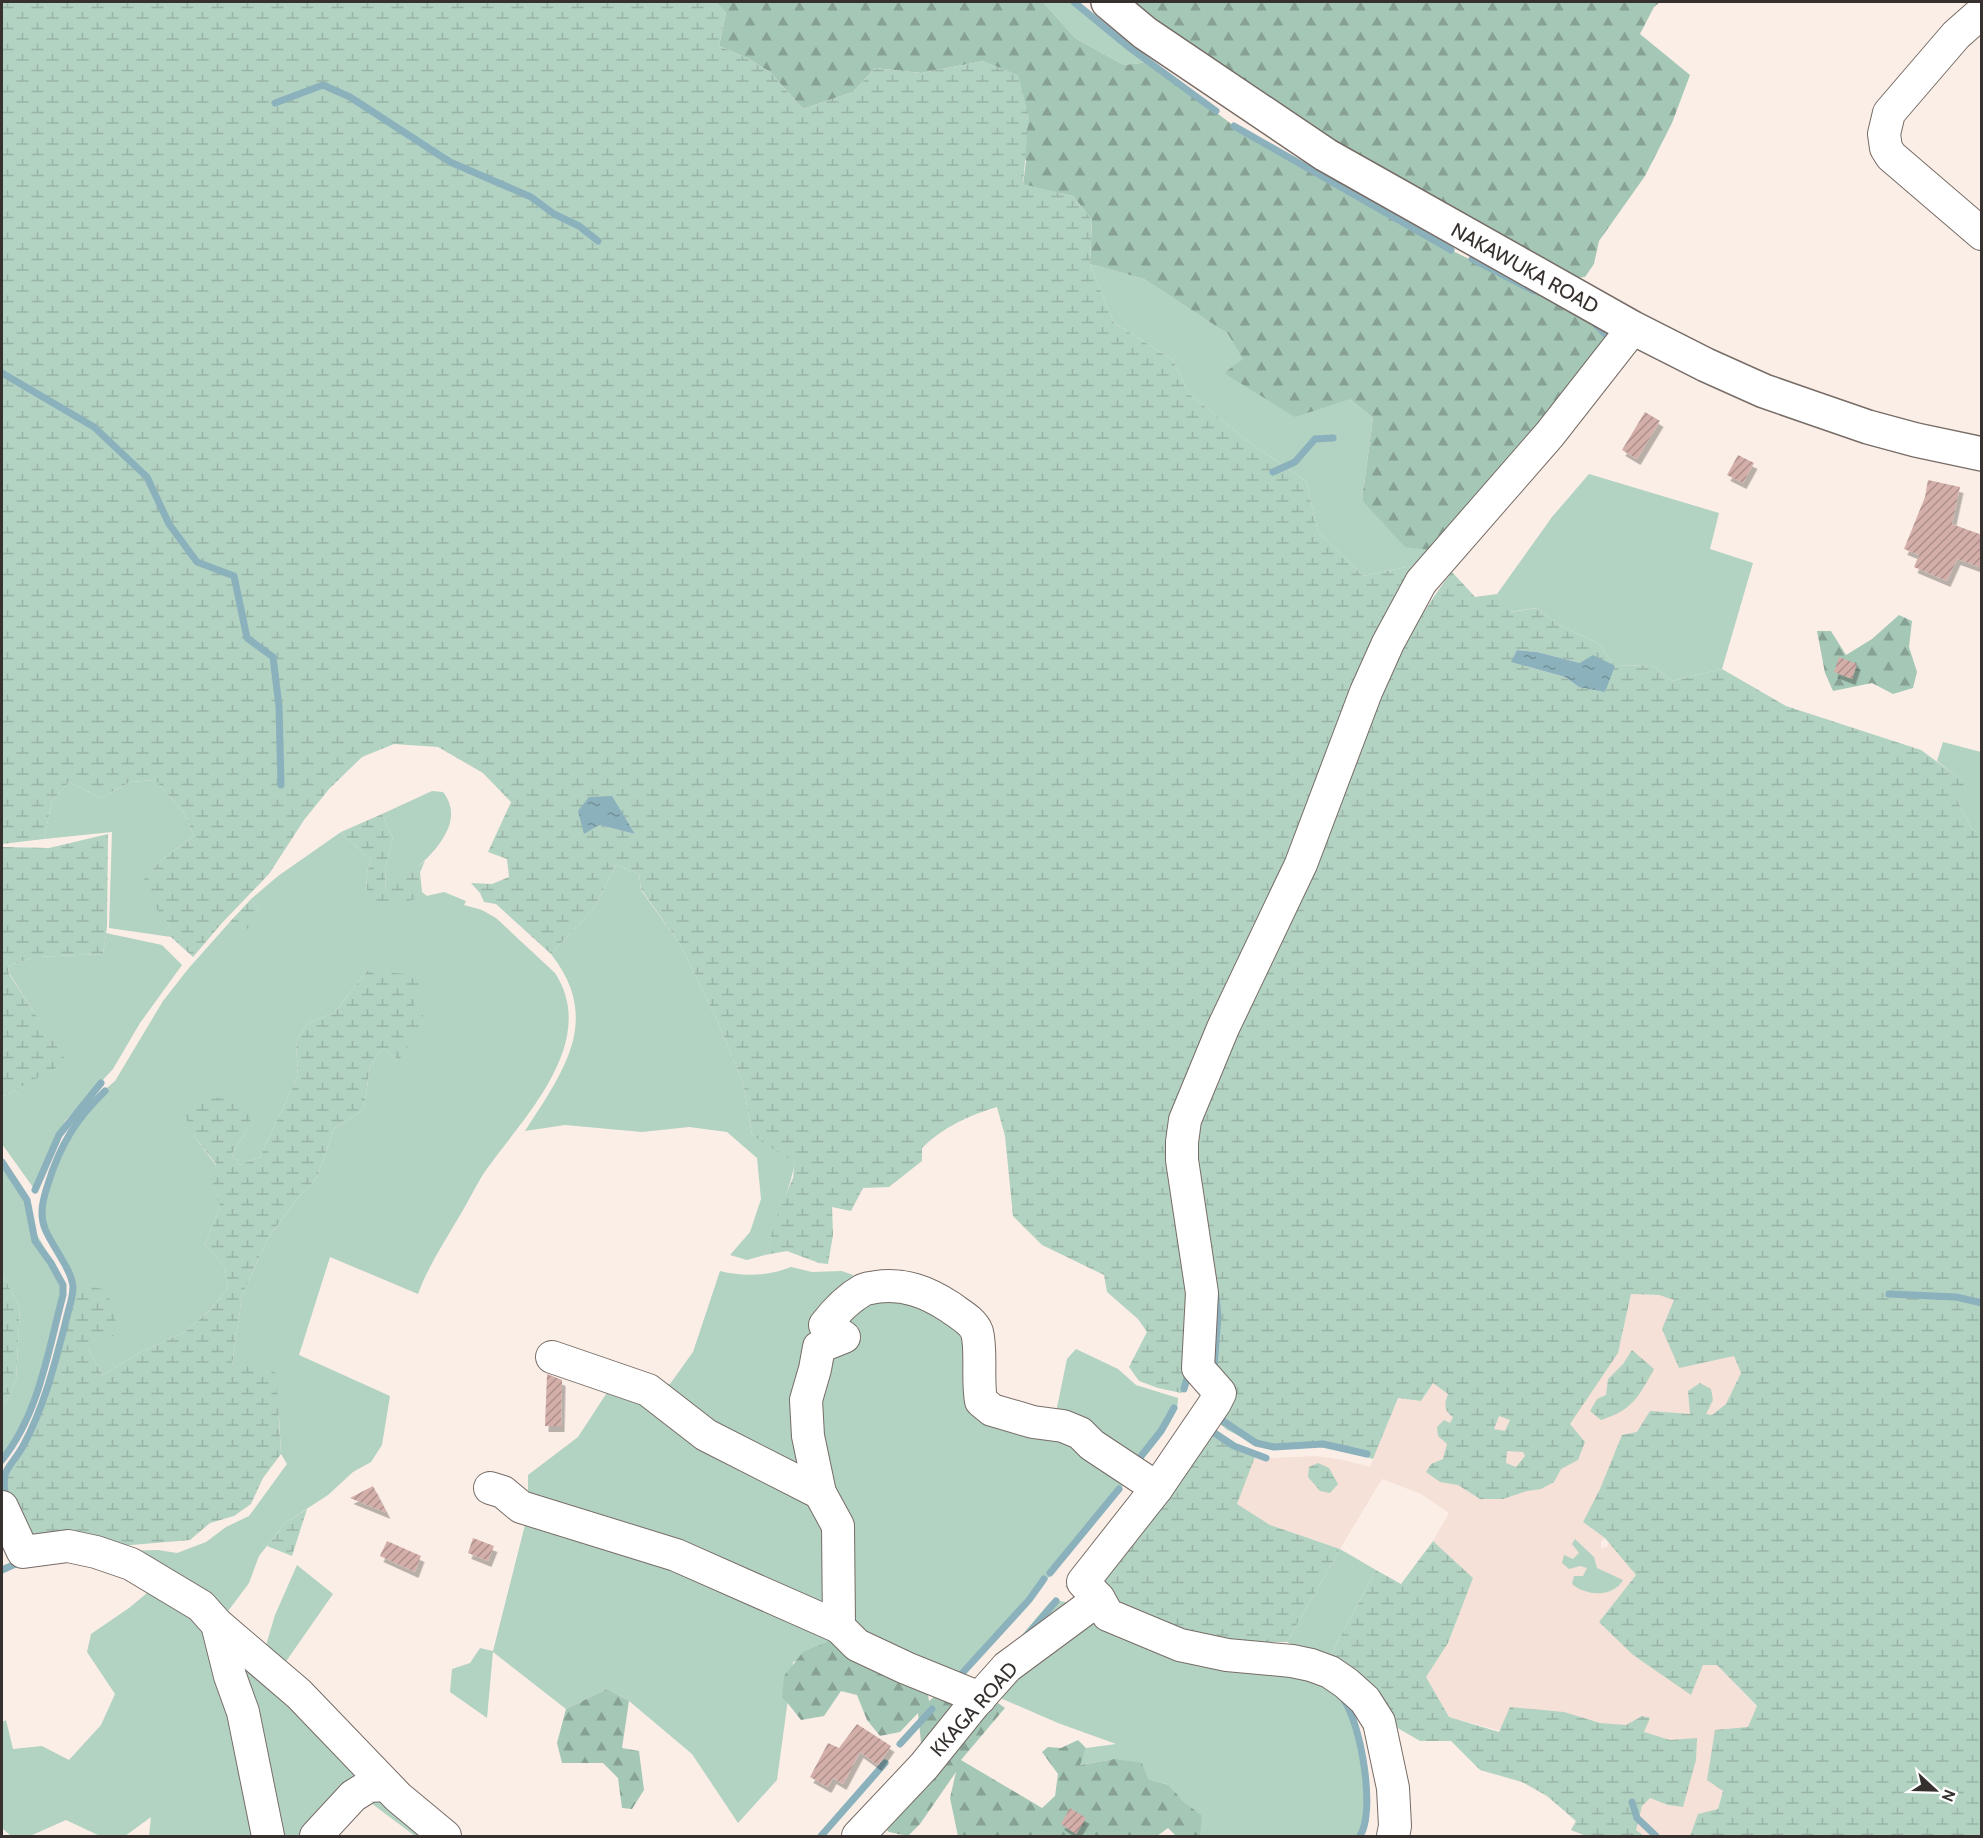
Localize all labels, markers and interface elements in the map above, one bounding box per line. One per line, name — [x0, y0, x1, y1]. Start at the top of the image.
street label: NAKAWUKA ROAD — [1447, 218, 1603, 318]
street label: KKAGA ROAD — [925, 1657, 1023, 1761]
north arrow — [1905, 1760, 1965, 1820]
text: N — [1938, 1787, 1959, 1804]

